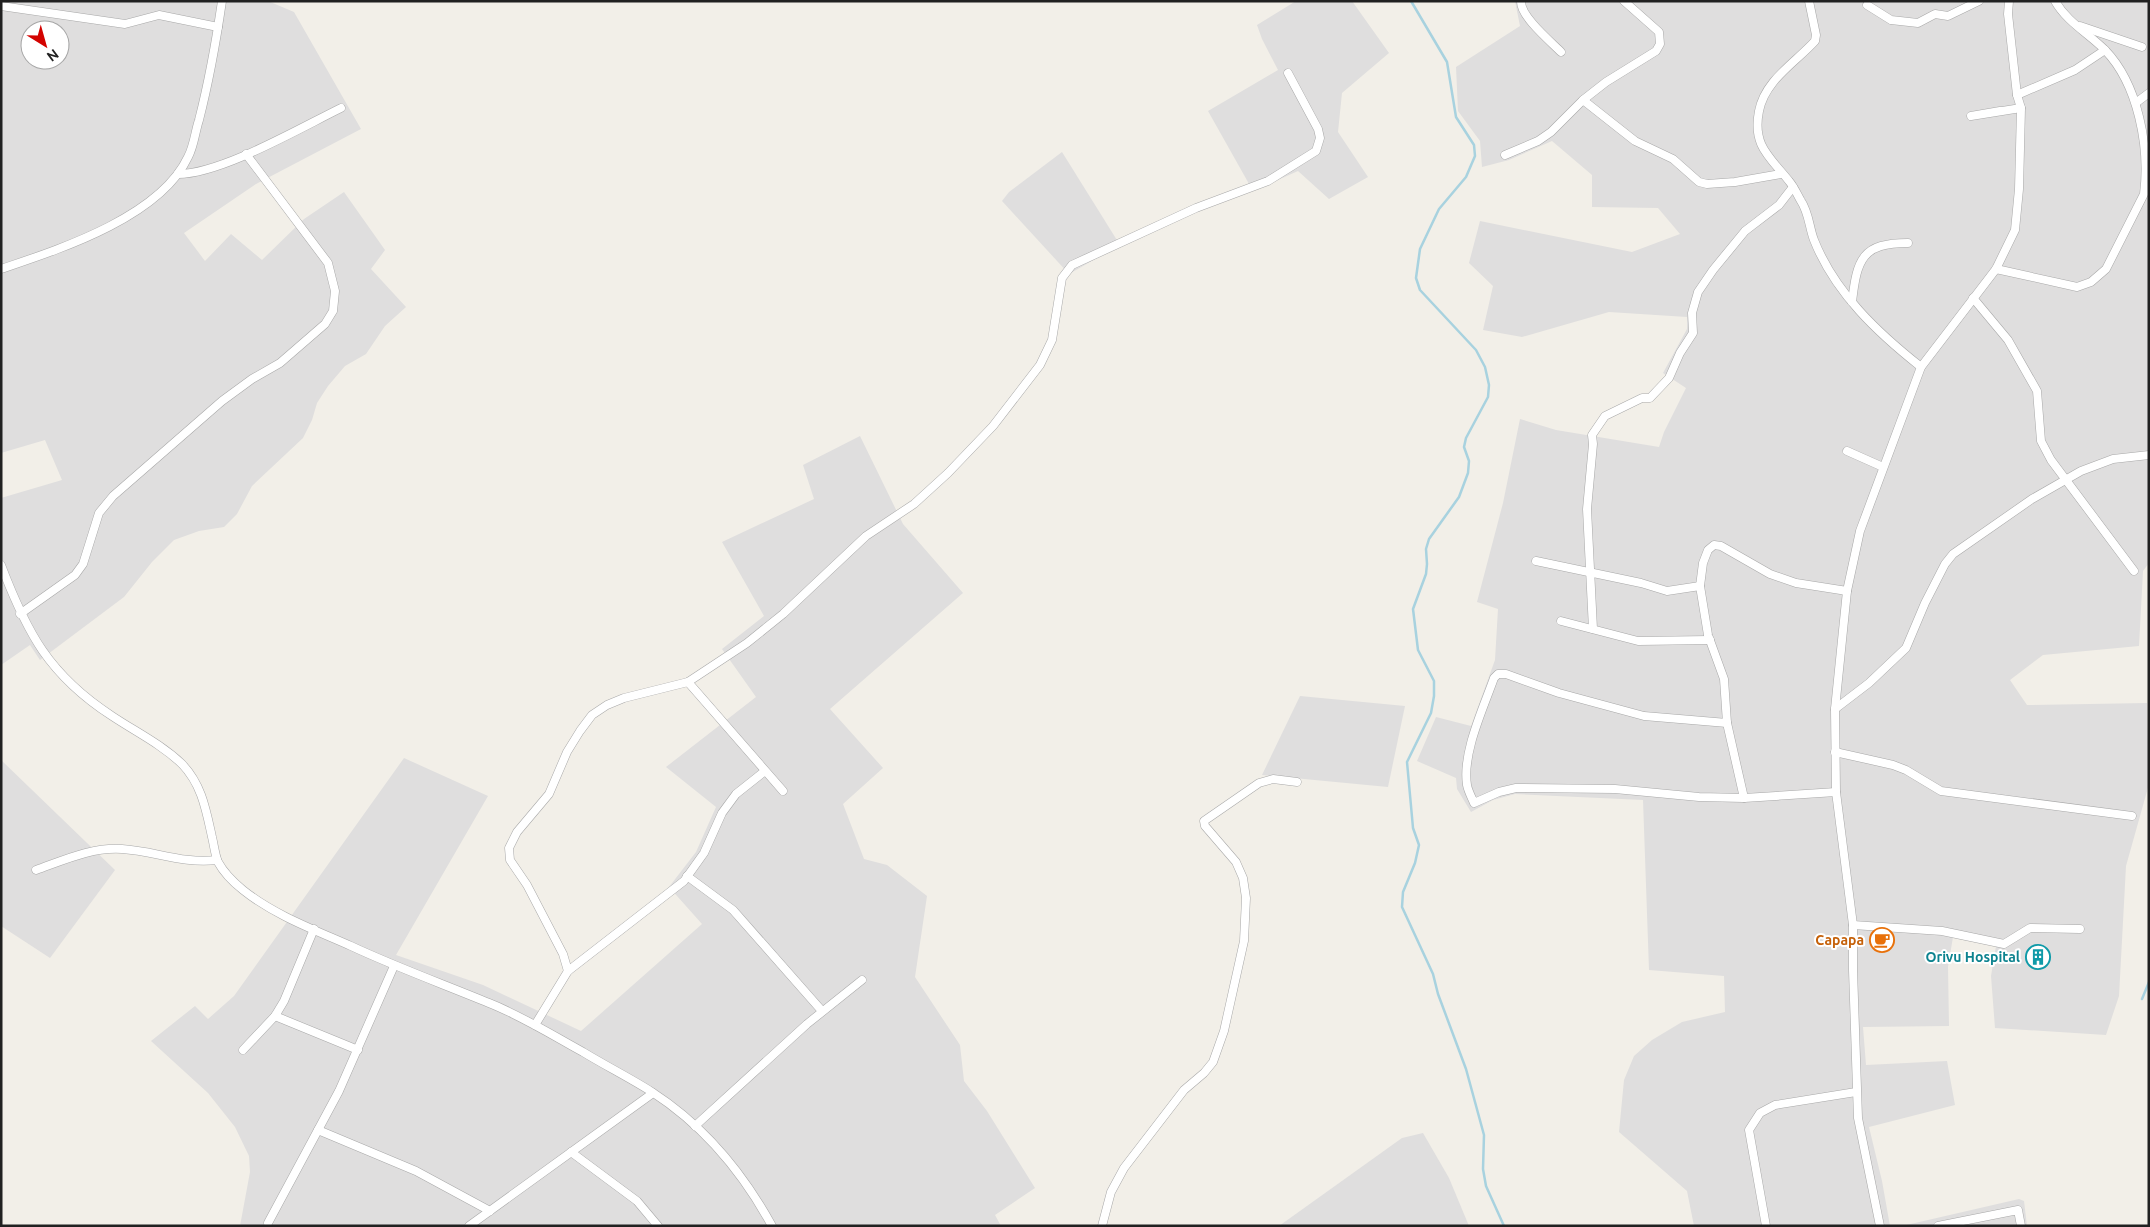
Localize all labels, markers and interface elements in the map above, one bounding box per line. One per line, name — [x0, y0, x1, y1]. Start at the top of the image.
north arrow — [20, 20, 70, 70]
text: N — [44, 46, 62, 65]
cafe icon: Capapa — [1869, 927, 1895, 953]
place label: Capapa — [1815, 932, 1864, 948]
building icon: Orivu Hospital — [2025, 944, 2051, 970]
place label: Orivu Hospital — [1925, 949, 2020, 965]

